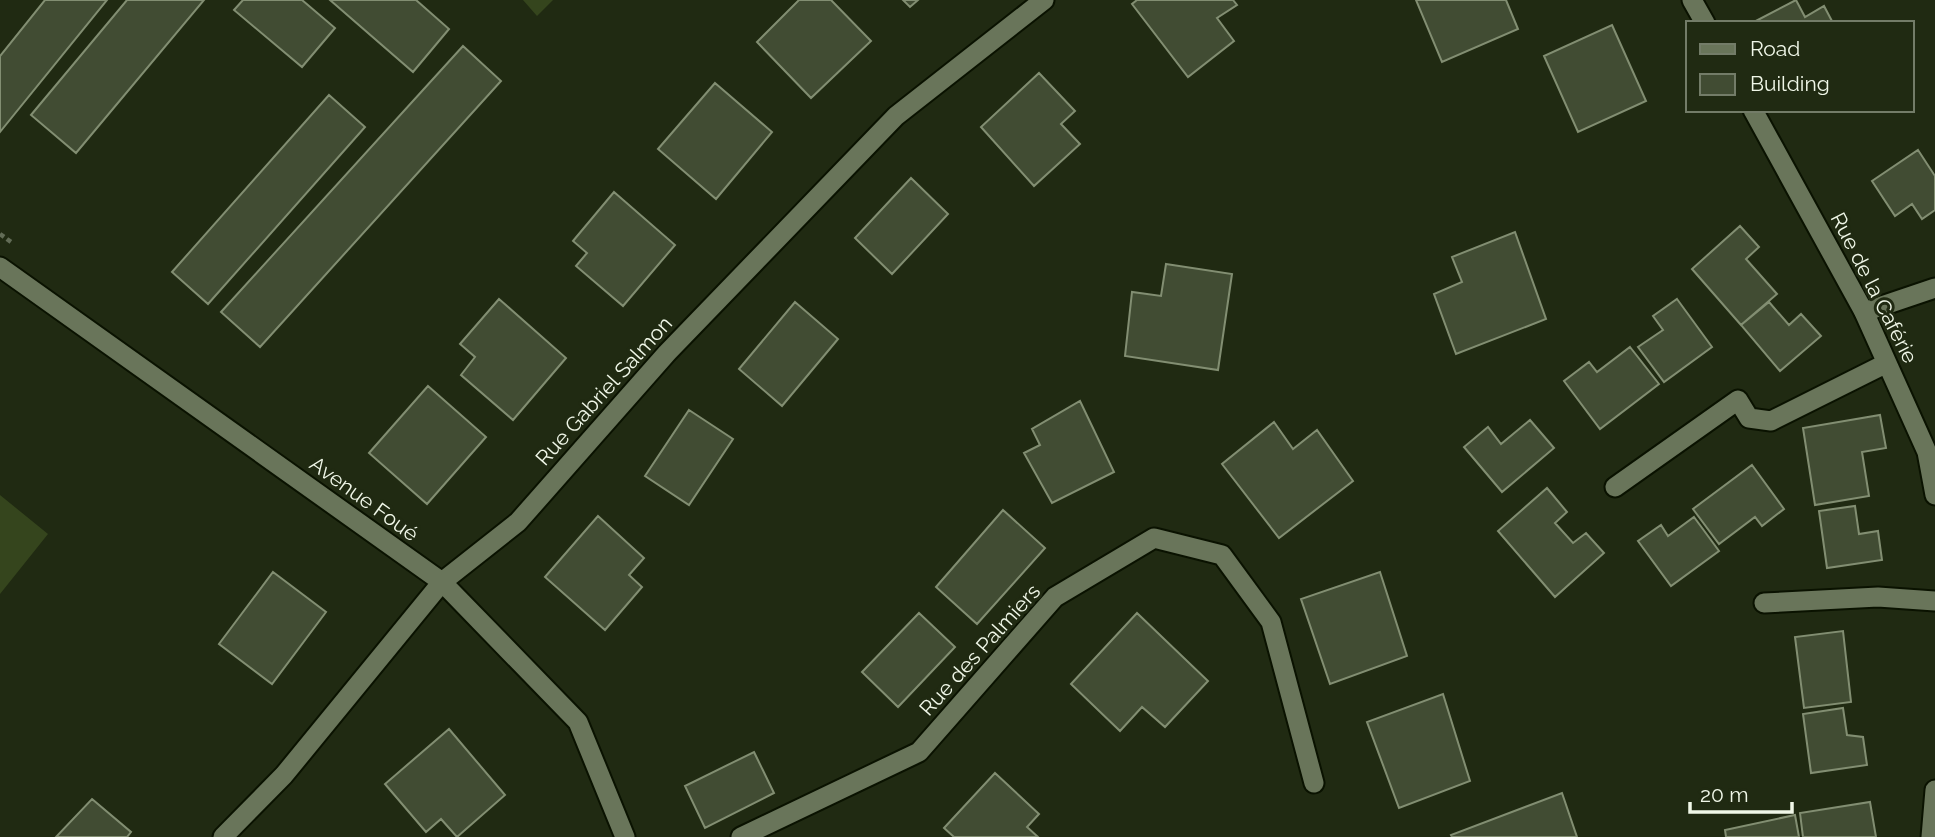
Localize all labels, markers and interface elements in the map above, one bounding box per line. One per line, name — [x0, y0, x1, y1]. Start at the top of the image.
legend — [1686, 21, 1914, 112]
text: Road — [1750, 36, 1800, 61]
text: Building — [1750, 71, 1830, 96]
street label: Rue de la Caférie — [1826, 208, 1923, 367]
street label: Rue Gabriel Salmon — [530, 311, 677, 470]
street label: Avenue Foué — [305, 451, 423, 546]
street label: Rue des Palmiers — [914, 579, 1045, 721]
scale bar — [1690, 770, 1792, 814]
text: 20 m — [1700, 782, 1748, 807]

